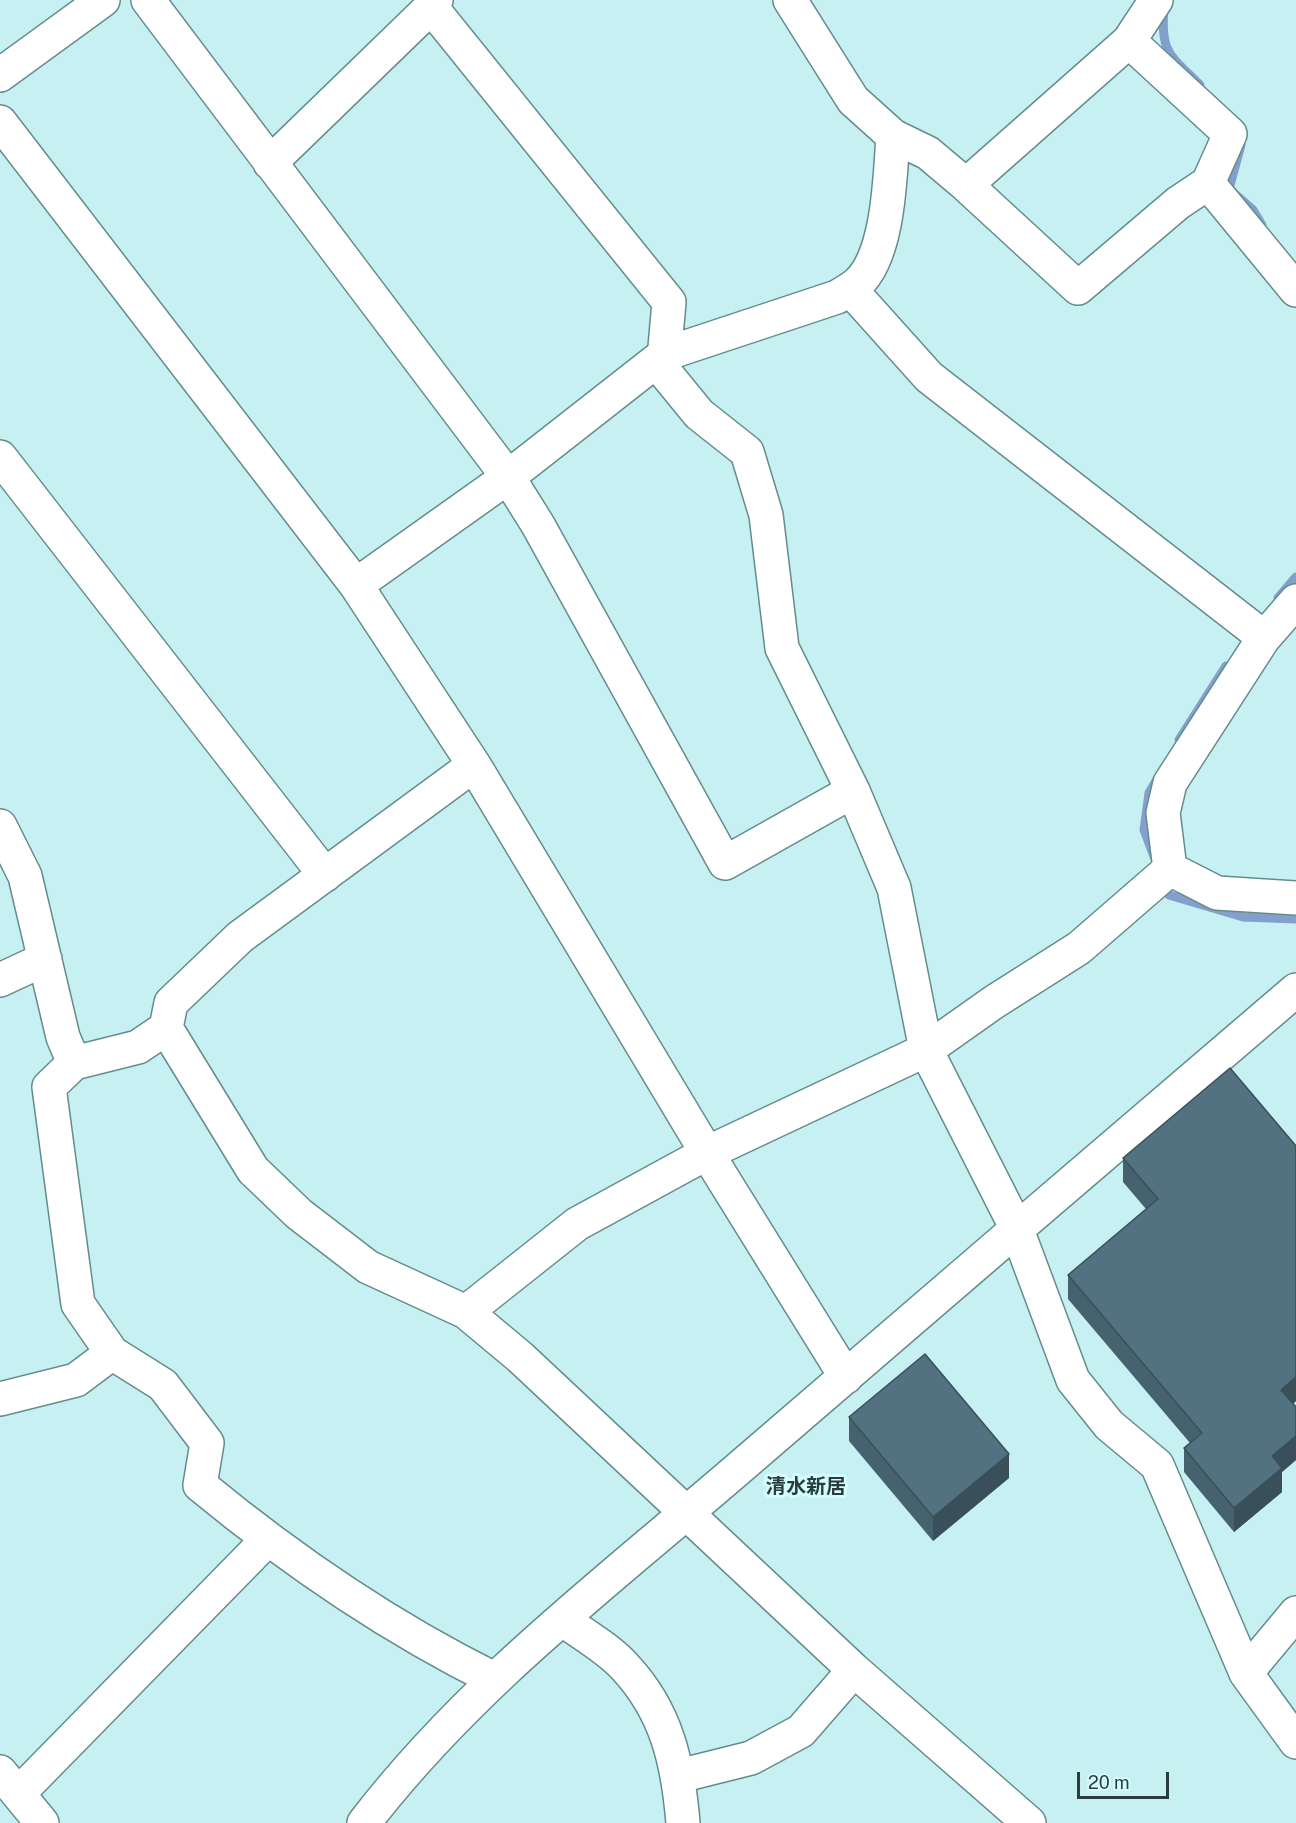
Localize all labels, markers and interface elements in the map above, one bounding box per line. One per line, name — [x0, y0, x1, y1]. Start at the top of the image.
district label: 清水新居 — [766, 1475, 846, 1499]
scale bar — [1080, 1760, 1172, 1798]
text: 20 m — [1088, 1772, 1130, 1793]

